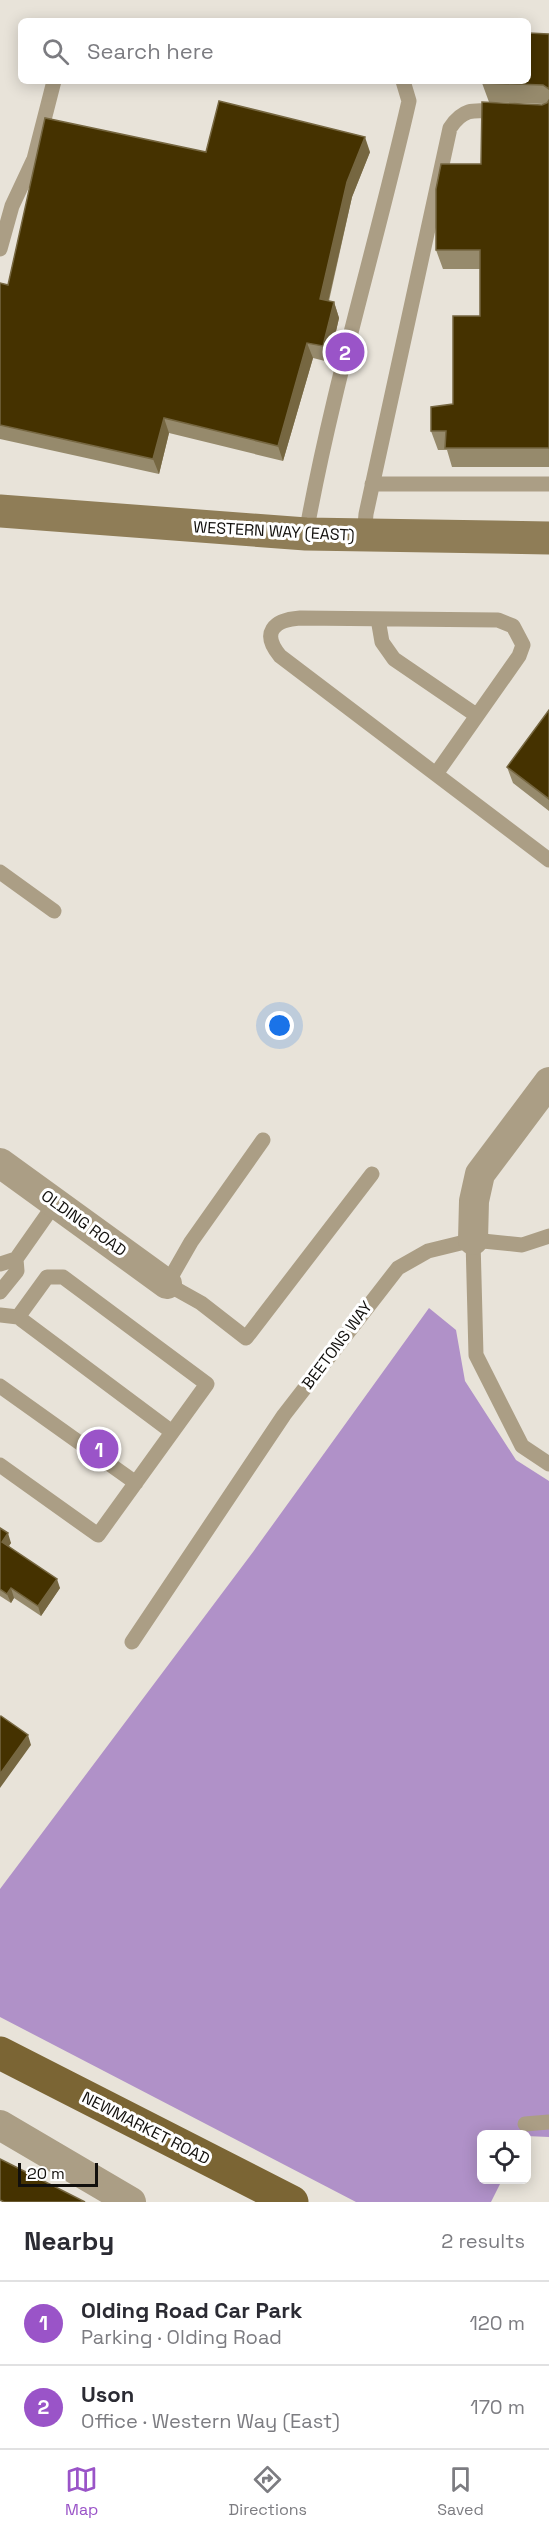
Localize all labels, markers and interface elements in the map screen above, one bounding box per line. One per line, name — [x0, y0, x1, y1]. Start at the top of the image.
search box — [18, 18, 531, 84]
icon: search — [39, 35, 72, 68]
text: Search here — [87, 37, 214, 65]
pin: 2 — [326, 330, 364, 374]
street label: WESTERN WAY (EAST) — [193, 516, 355, 546]
your location — [265, 1011, 294, 1040]
street label: OLDING ROAD — [37, 1185, 131, 1261]
street label: BEETONS WAY — [297, 1297, 377, 1393]
pin: 1 — [80, 1426, 118, 1472]
street label: NEWMARKET ROAD — [78, 2087, 214, 2169]
map controls — [477, 2130, 531, 2184]
button: locate — [477, 2130, 531, 2184]
scale bar — [18, 2160, 98, 2188]
text: 20 m — [27, 2163, 65, 2184]
text: Nearby — [24, 2224, 114, 2258]
text: 2 results — [441, 2228, 525, 2254]
text: Olding Road Car Park — [81, 2296, 302, 2324]
text: 1 — [39, 2310, 48, 2336]
text: 120 m — [469, 2310, 525, 2336]
text: Parking · Olding Road — [81, 2324, 282, 2350]
text: Uson — [81, 2380, 134, 2408]
text: 2 — [38, 2394, 49, 2420]
text: 170 m — [470, 2394, 525, 2420]
text: Office · Western Way (East) — [81, 2408, 340, 2434]
tab: Map — [65, 2463, 98, 2520]
tab: Directions — [229, 2463, 307, 2520]
tab: Saved — [437, 2463, 484, 2520]

